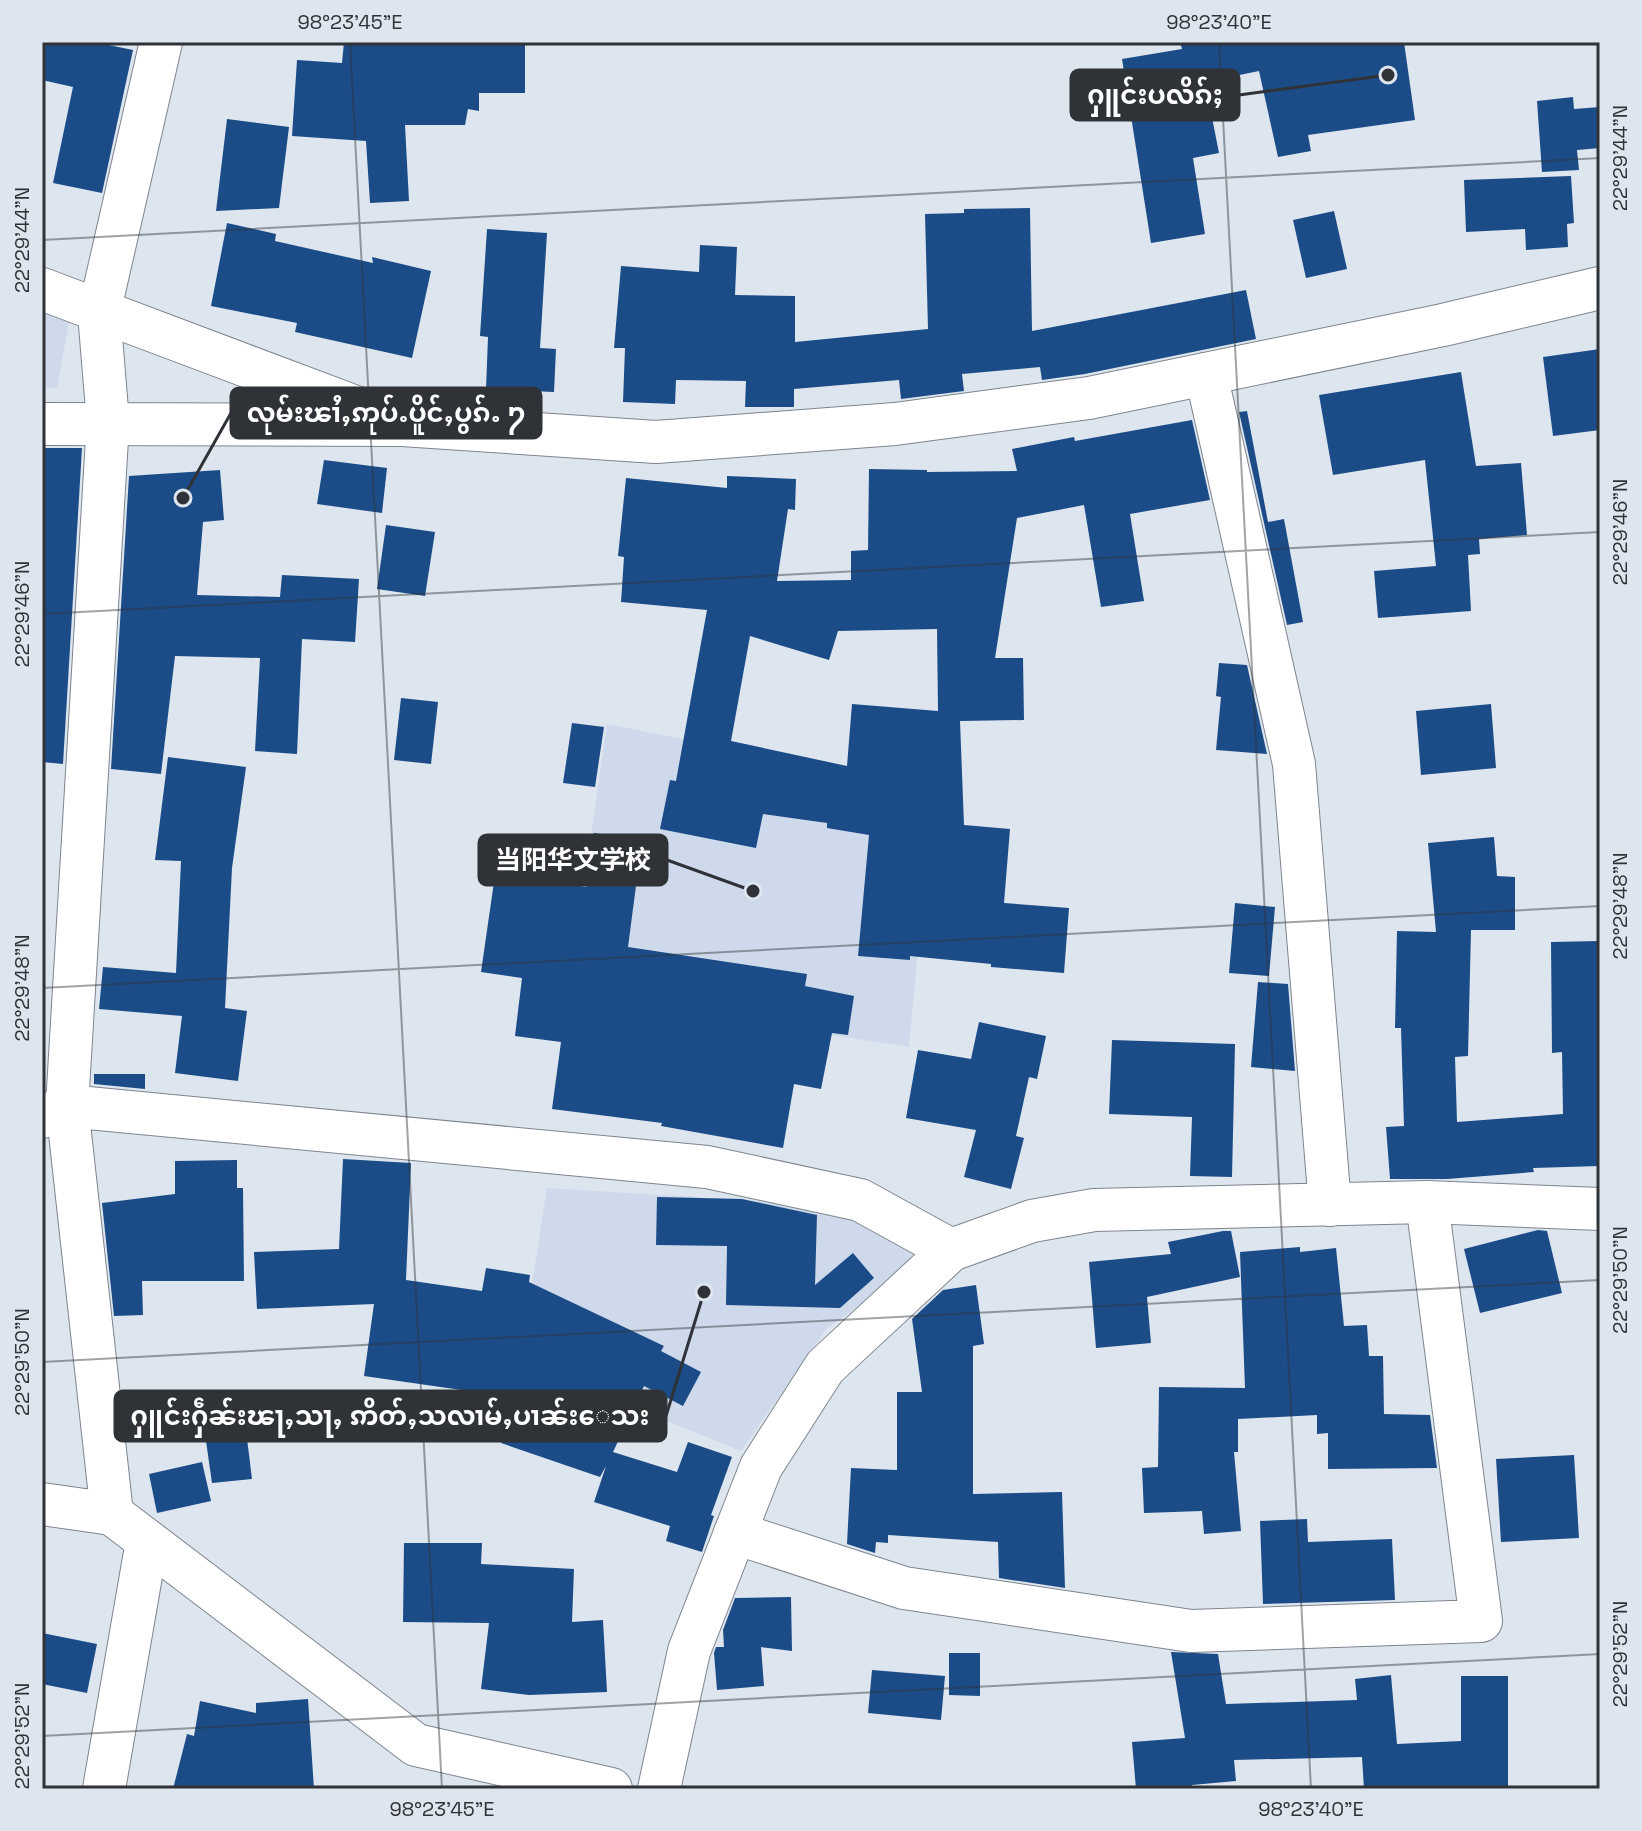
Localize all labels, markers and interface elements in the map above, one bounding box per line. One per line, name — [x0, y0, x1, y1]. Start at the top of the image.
text: 98°23'45"E — [298, 9, 402, 35]
text: 98°23'40"E — [1166, 9, 1272, 35]
callout: ႁူင်းပလိၵ်ႈ — [1071, 70, 1239, 120]
text: ႁူင်းပလိၵ်ႈ — [1087, 76, 1223, 117]
text: 22°29'44"N — [1607, 105, 1633, 211]
text: 22°29'44"N — [9, 187, 35, 293]
callout: လုမ်းၽၢႆႇဢုပ်ႉပိူင်ႇပွၵ်ႉ ႒ — [231, 388, 541, 438]
text: လုမ်းၽၢႆႇဢုပ်ႉပိူင်ႇပွၵ်ႉ ႒ — [247, 394, 525, 435]
text: 22°29'46"N — [1607, 479, 1633, 585]
text: 22°29'46"N — [9, 561, 35, 667]
callout: 当阳华文学校 — [479, 835, 667, 885]
text: 当阳华文学校 — [495, 843, 651, 877]
text: 22°29'48"N — [1607, 853, 1633, 959]
text: 22°29'48"N — [9, 935, 35, 1041]
text: 22°29'50"N — [1607, 1226, 1633, 1334]
text: 22°29'50"N — [9, 1308, 35, 1416]
callout: ႁူင်းႁဵၼ်းၽႃႇသႃႇ ဢိတ်ႇသလၢမ်ႇပၢၼ်းေသး — [115, 1391, 666, 1441]
text: ႁူင်းႁဵၼ်းၽႃႇသႃႇ ဢိတ်ႇသလၢမ်ႇပၢၼ်းေသး — [131, 1397, 649, 1438]
text: 22°29'52"N — [1607, 1601, 1633, 1707]
text: 22°29'52"N — [9, 1683, 35, 1789]
text: 98°23'45"E — [390, 1796, 494, 1822]
text: 98°23'40"E — [1258, 1796, 1364, 1822]

